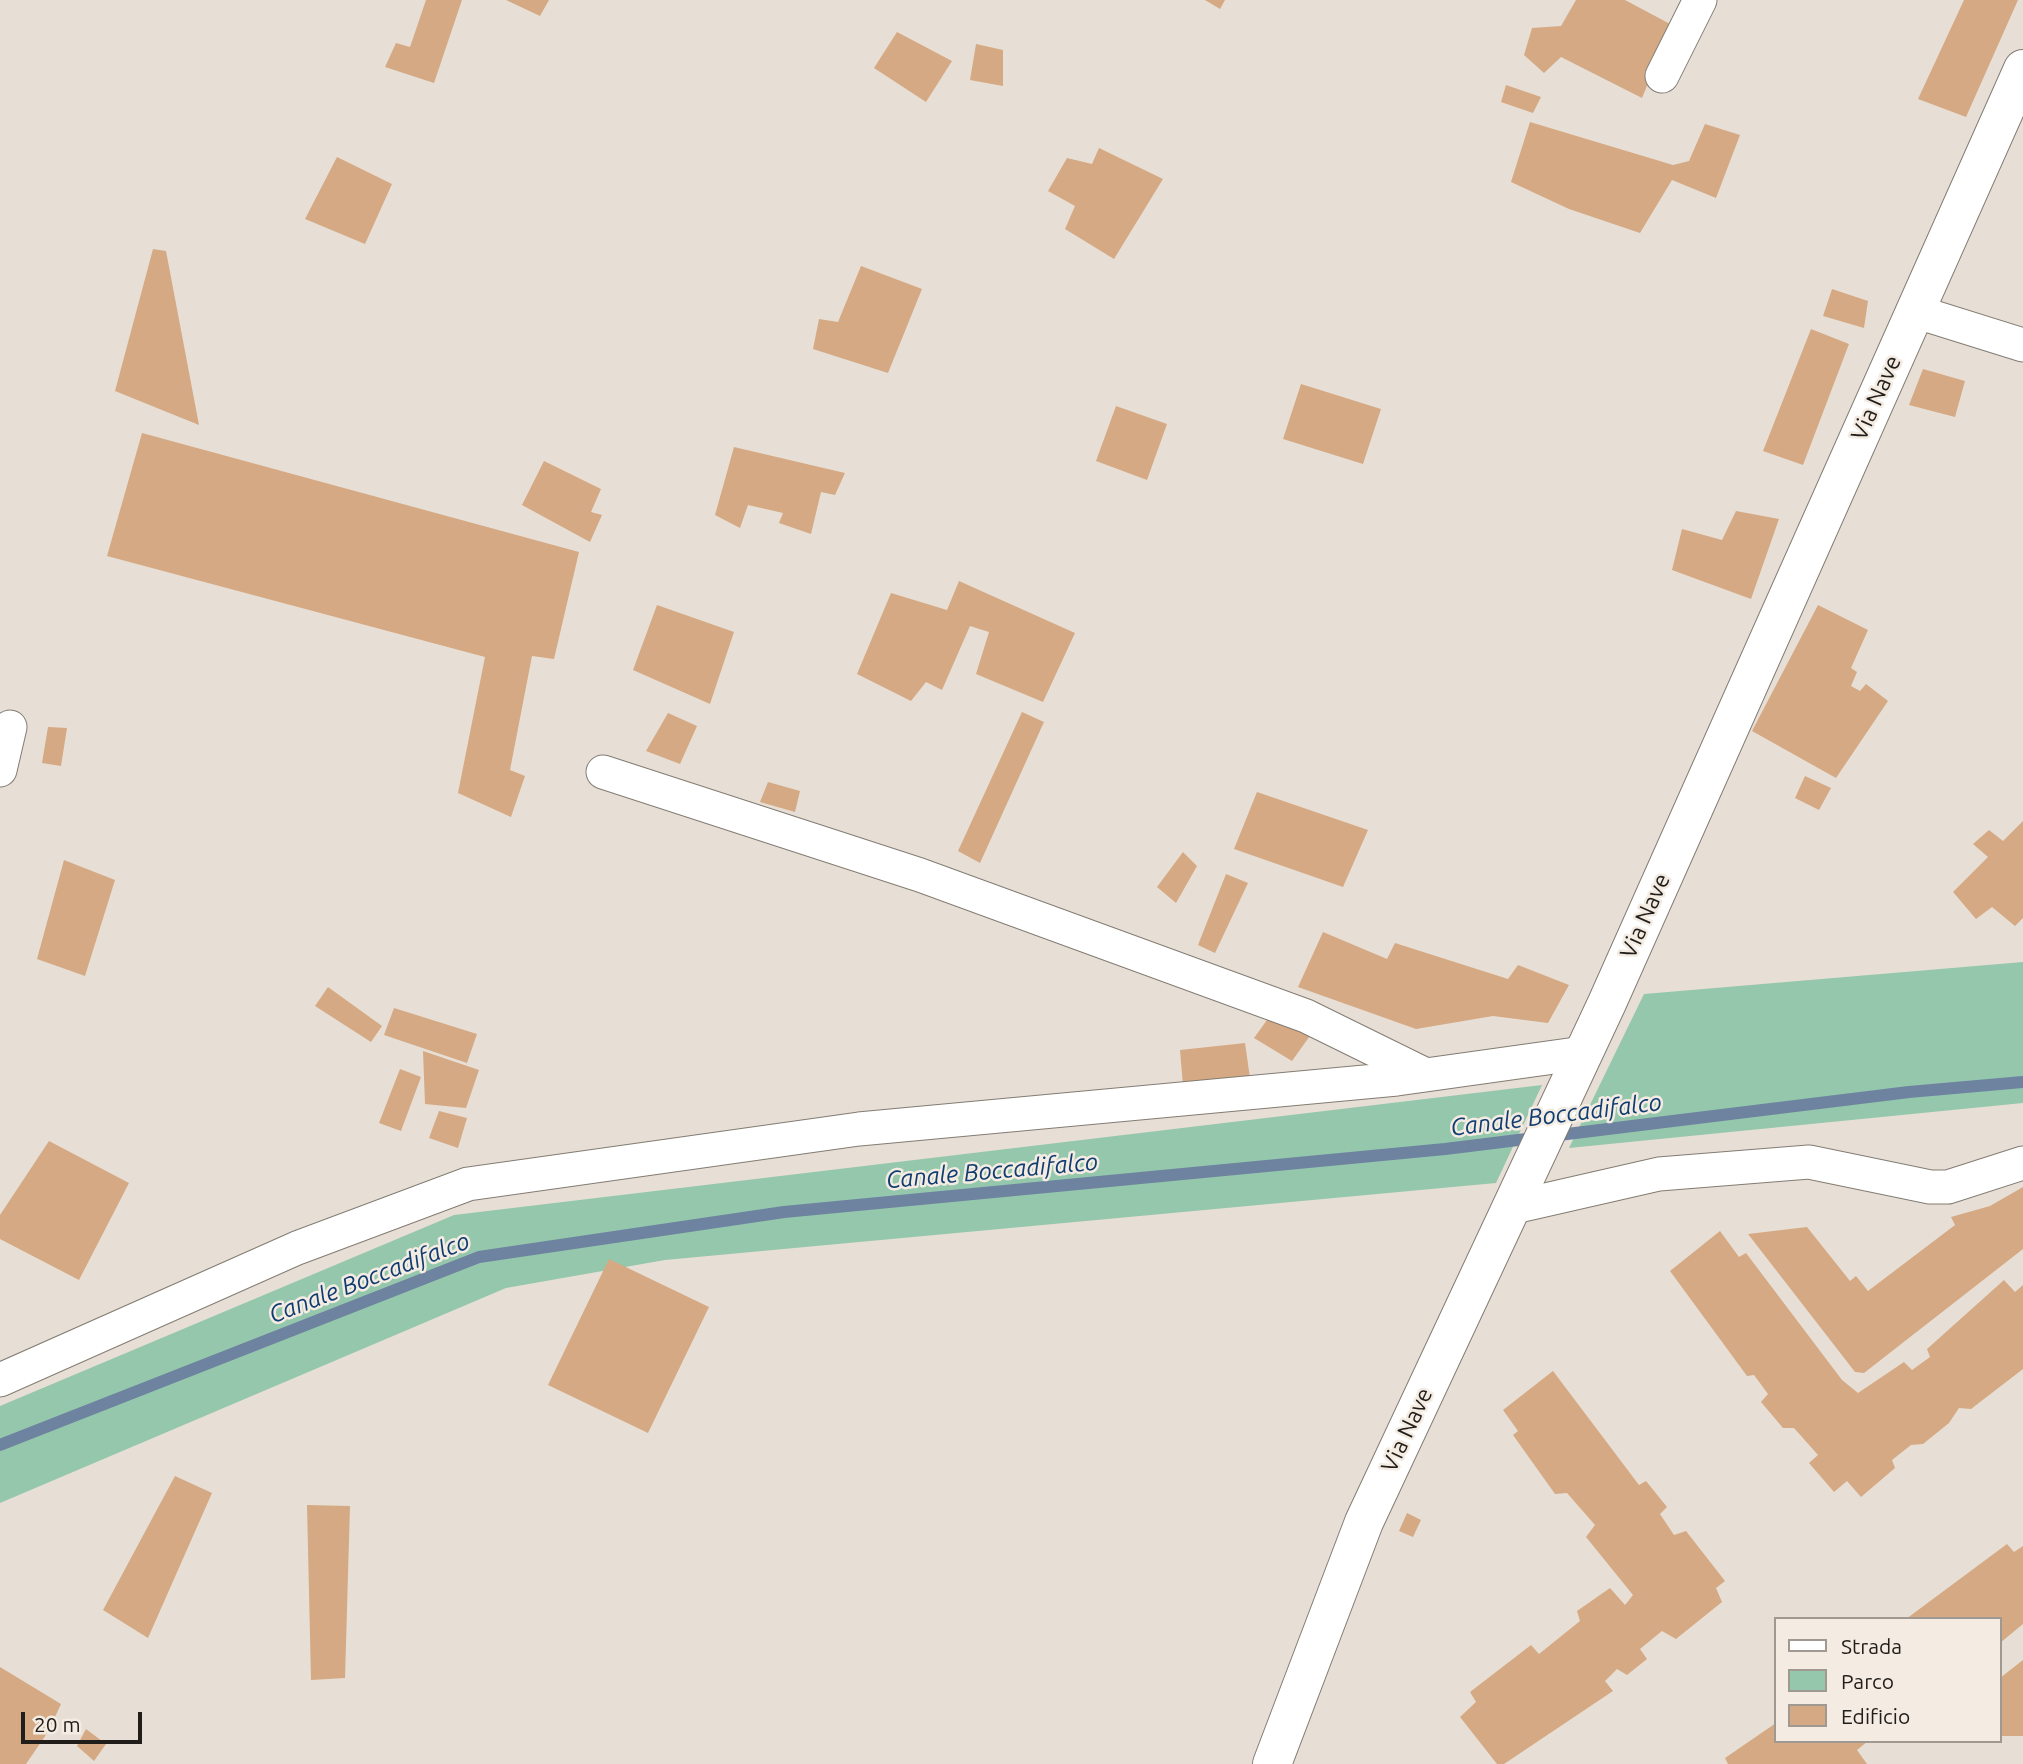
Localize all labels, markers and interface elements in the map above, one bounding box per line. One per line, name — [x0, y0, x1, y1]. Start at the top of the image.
street label: Via Nave — [1845, 351, 1907, 445]
street label: Via Nave — [1614, 869, 1676, 963]
water label: Canale Boccadifalco — [1449, 1088, 1663, 1142]
water label: Canale Boccadifalco — [885, 1147, 1099, 1195]
water label: Canale Boccadifalco — [265, 1226, 473, 1330]
street label: Via Nave — [1375, 1383, 1439, 1477]
legend — [1774, 1617, 2002, 1743]
text: Strada — [1841, 1634, 1902, 1658]
text: Parco — [1841, 1669, 1894, 1693]
scale bar — [24, 1698, 145, 1742]
text: Edificio — [1841, 1704, 1910, 1728]
text: 20 m — [34, 1712, 81, 1736]

